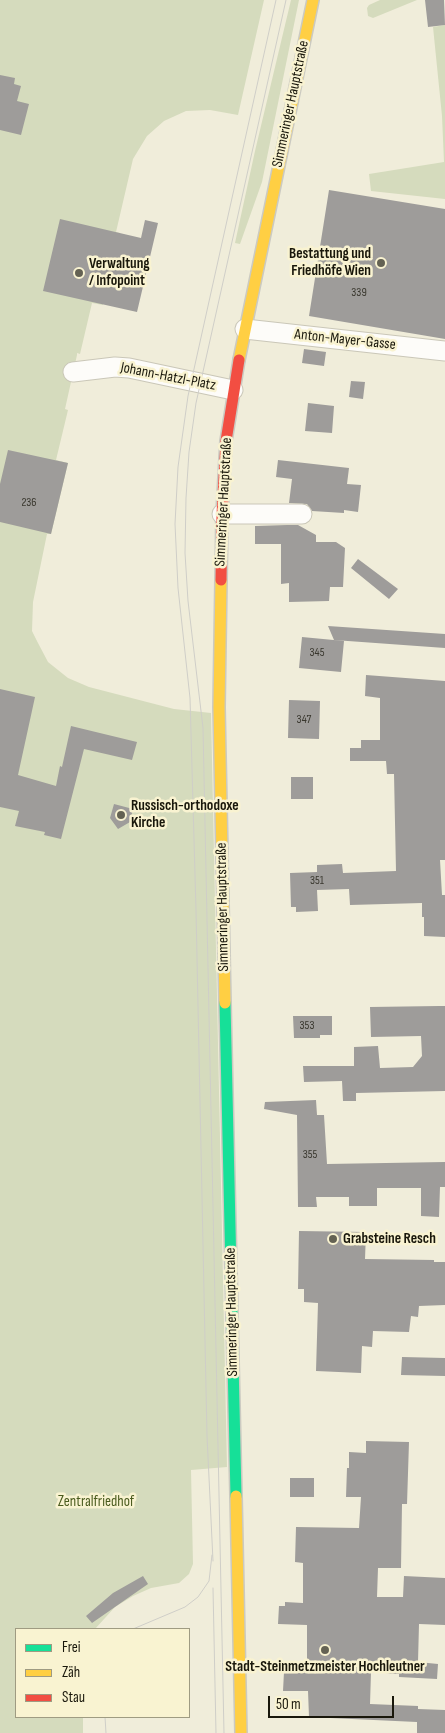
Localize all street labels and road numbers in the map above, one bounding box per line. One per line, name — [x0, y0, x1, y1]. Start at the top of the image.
street label: Simmeringer Hauptstraße — [269, 39, 313, 169]
street label: Anton-Mayer-Gasse — [293, 326, 397, 354]
street label: Johann-Hatzl-Platz — [119, 359, 217, 395]
street label: Simmeringer Hauptstraße — [212, 437, 236, 567]
street label: Simmeringer Hauptstraße — [213, 842, 233, 972]
street label: Simmeringer Hauptstraße — [222, 1247, 242, 1377]

